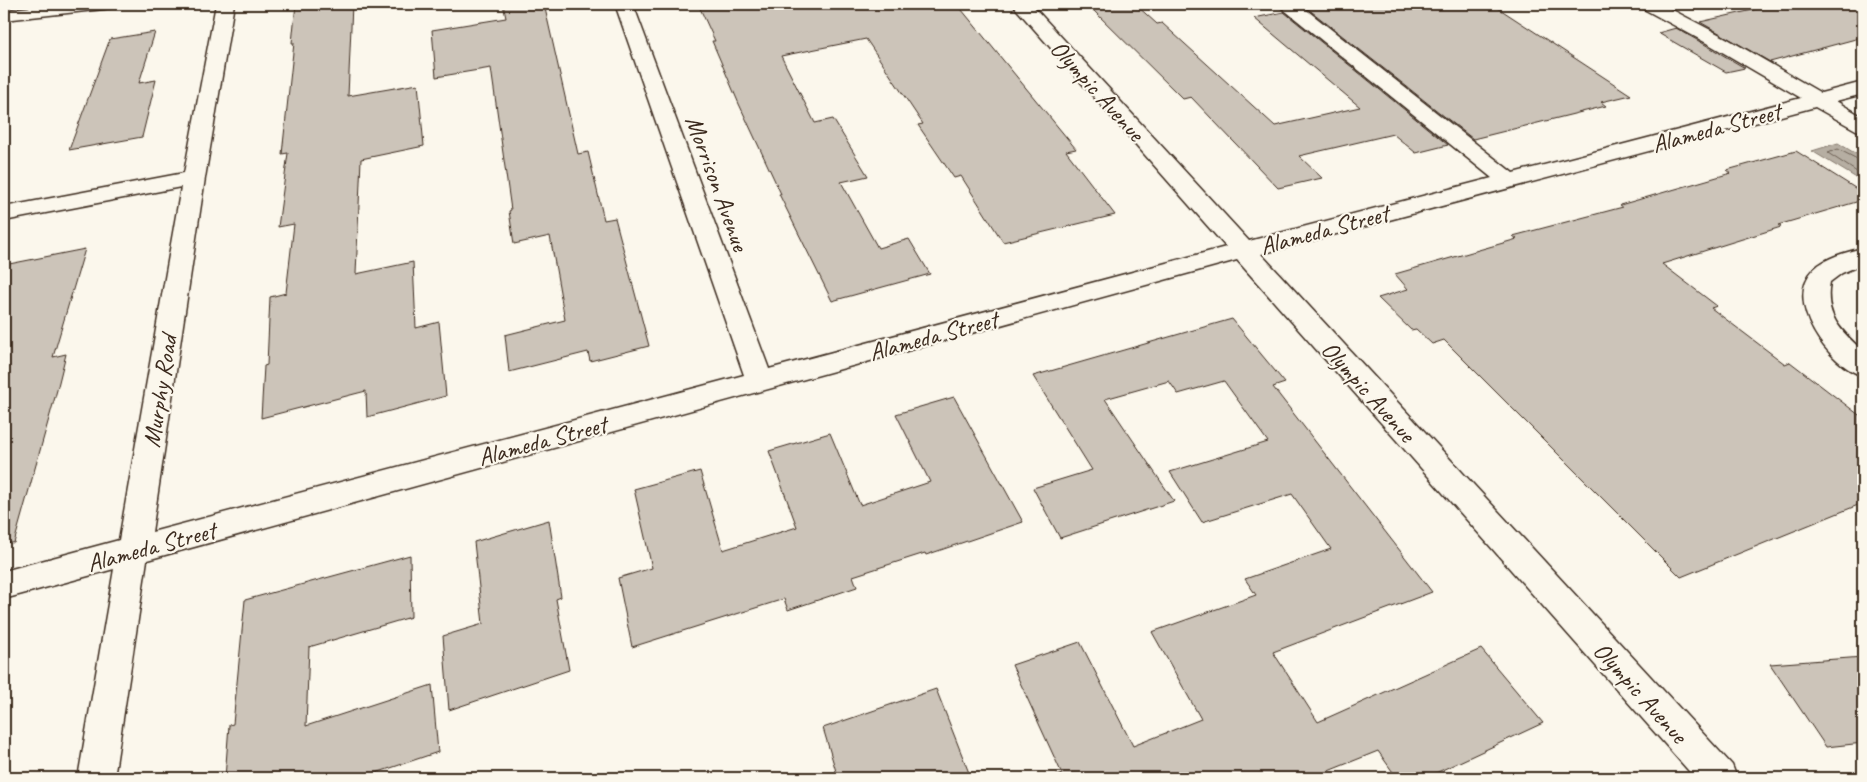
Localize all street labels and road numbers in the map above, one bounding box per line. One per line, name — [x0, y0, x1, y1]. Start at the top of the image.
street label: Olympic Avenue — [1043, 33, 1153, 150]
street label: Alameda Street — [1649, 95, 1788, 160]
street label: Morrison Avenue — [678, 111, 757, 257]
street label: Alameda Street — [1257, 197, 1396, 262]
street label: Alameda Street — [866, 303, 1005, 368]
street label: Murphy Road — [135, 329, 185, 450]
street label: Olympic Avenue — [1314, 334, 1424, 451]
street label: Alameda Street — [475, 408, 614, 473]
street label: Alameda Street — [84, 514, 223, 579]
street label: Olympic Avenue — [1586, 635, 1696, 752]

